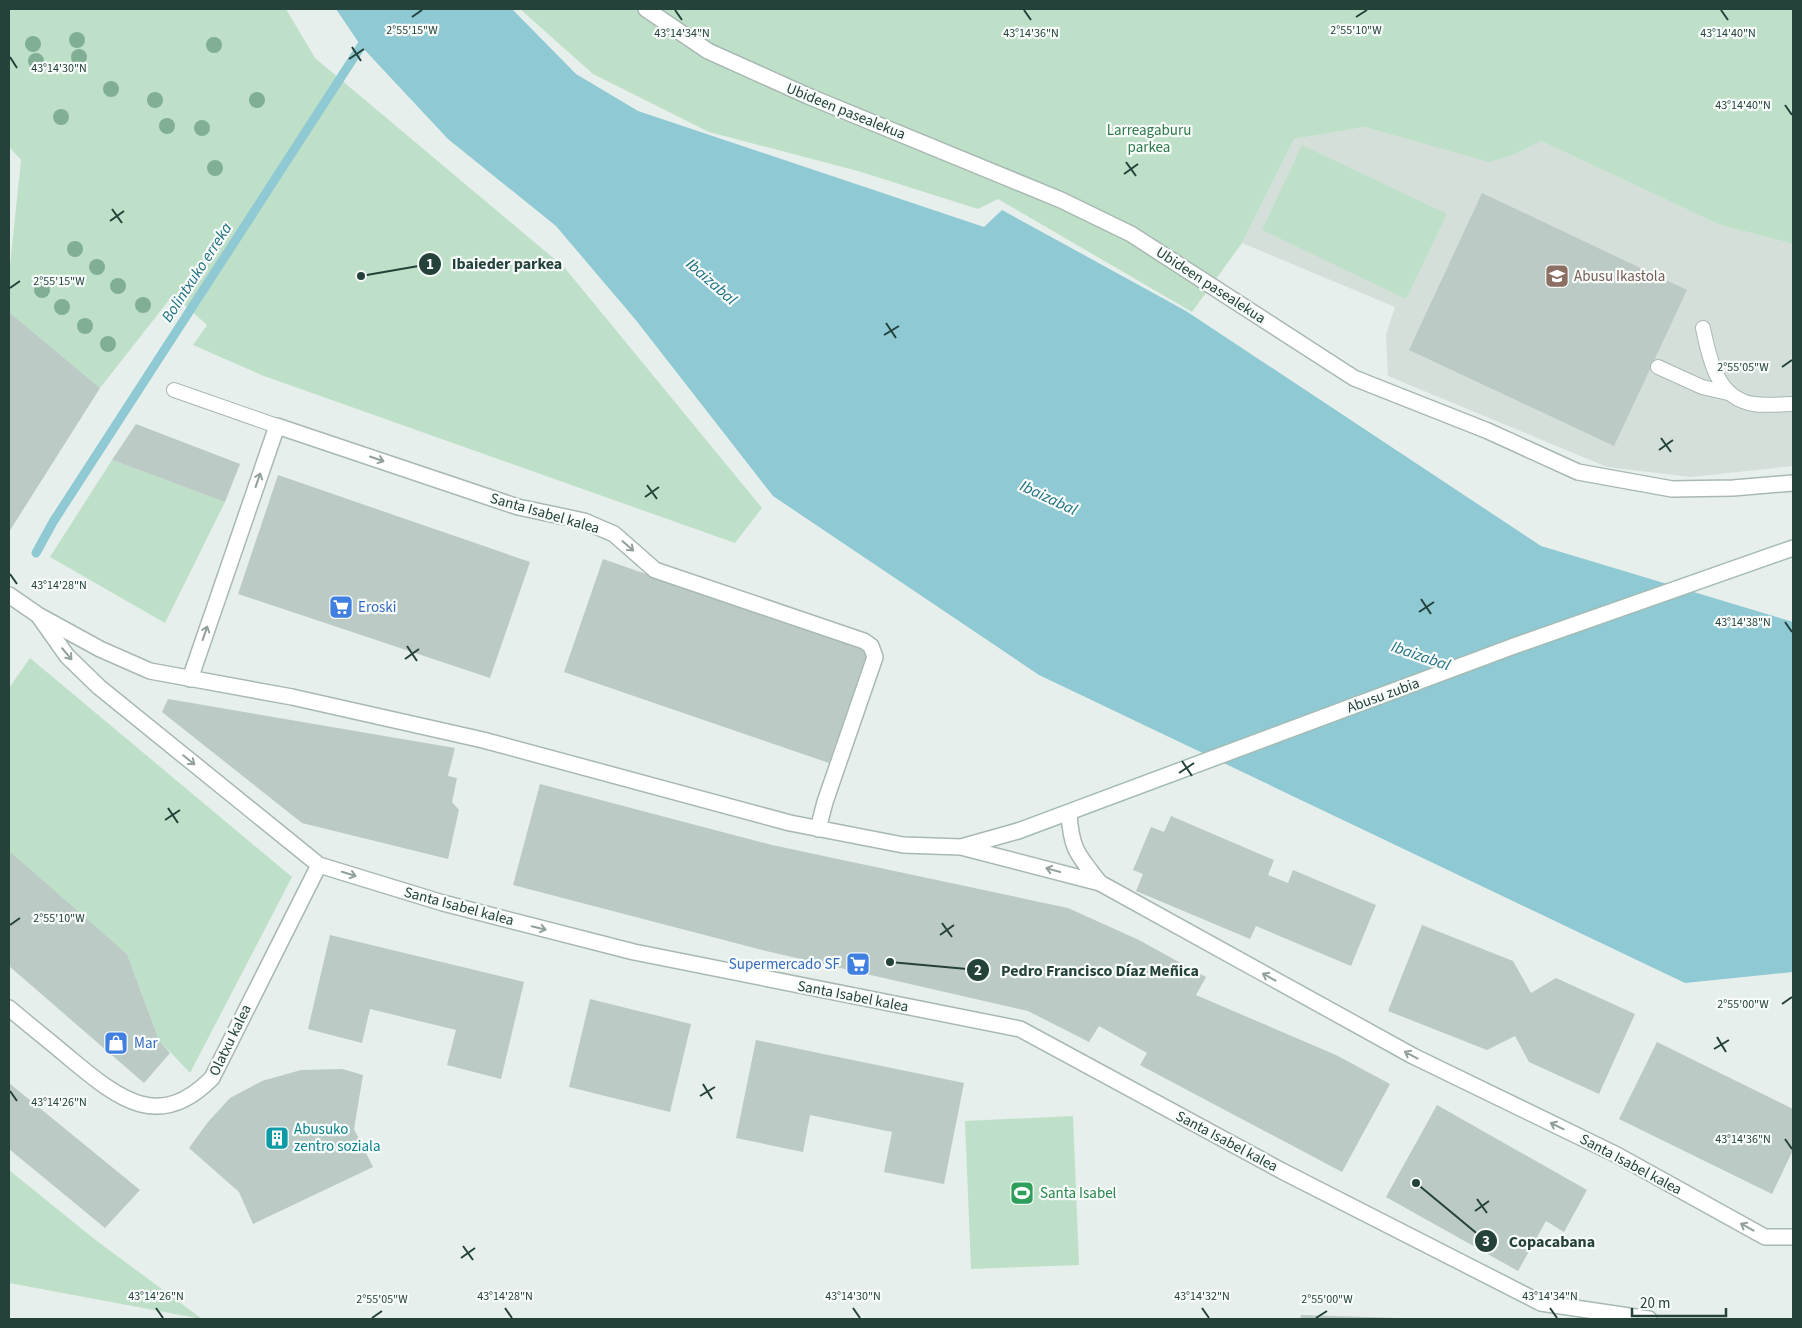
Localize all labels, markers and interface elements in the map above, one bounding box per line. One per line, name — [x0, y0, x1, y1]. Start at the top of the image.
text: 2°55'15"W — [386, 22, 438, 39]
text: 2°55'10"W — [1330, 22, 1382, 39]
text: 43°14'34"N — [654, 25, 710, 42]
text: 43°14'36"N — [1003, 25, 1059, 42]
text: 43°14'40"N — [1700, 25, 1756, 42]
text: 43°14'30"N — [31, 60, 87, 77]
street label: Ubideen pasealekua — [783, 78, 909, 145]
text: 43°14'40"N — [1715, 97, 1771, 114]
park label: Larreagaburu parkea — [1107, 120, 1191, 158]
water label: Bolintxuko erreka — [156, 218, 238, 327]
street label: Ubideen pasealekua — [1152, 242, 1270, 329]
callout: Ibaieder parkea — [417, 248, 573, 279]
text: Ibaieder parkea — [452, 253, 562, 275]
water label: Ibaizabal — [681, 253, 742, 310]
text: 1 — [426, 254, 434, 275]
school or university icon: Abusu Ikastola — [1544, 263, 1570, 289]
place label: Abusu Ikastola — [1574, 266, 1665, 287]
text: 2°55'15"W — [33, 273, 85, 290]
text: 2°55'05"W — [1717, 359, 1769, 376]
one-way arrow — [369, 455, 384, 464]
one-way arrow — [254, 472, 264, 488]
water label: Ibaizabal — [1016, 475, 1081, 521]
street label: Santa Isabel kalea — [488, 488, 602, 539]
one-way arrow — [621, 540, 634, 551]
text: 43°14'28"N — [31, 577, 87, 594]
supermarket icon: Eroski — [328, 594, 354, 620]
place label: Eroski — [358, 597, 396, 618]
text: 43°14'38"N — [1715, 614, 1771, 631]
one-way arrow — [201, 626, 210, 641]
water label: Ibaizabal — [1388, 636, 1453, 676]
one-way arrow — [61, 648, 72, 661]
street label: Abusu zubia — [1344, 673, 1422, 718]
one-way arrow — [183, 755, 196, 766]
one-way arrow — [1046, 865, 1062, 874]
one-way arrow — [340, 870, 356, 879]
street label: Santa Isabel kalea — [402, 882, 516, 931]
text: 2°55'10"W — [33, 910, 85, 927]
one-way arrow — [530, 924, 546, 933]
supermarket icon: Supermercado SF — [845, 951, 871, 977]
place label: Supermercado SF — [729, 954, 841, 975]
callout: Pedro Francisco Díaz Meñica — [966, 955, 1209, 986]
text: 2 — [974, 960, 982, 981]
text: Pedro Francisco Díaz Meñica — [1001, 960, 1199, 982]
one-way arrow — [1261, 972, 1276, 982]
street label: Santa Isabel kalea — [795, 975, 910, 1018]
text: 2°55'00"W — [1717, 996, 1769, 1013]
street label: Olatxu kalea — [204, 1001, 257, 1080]
shop icon: Mar — [103, 1030, 129, 1056]
place label: Mar — [134, 1033, 158, 1054]
one-way arrow — [1404, 1050, 1419, 1060]
text: 43°14'26"N — [31, 1094, 87, 1111]
street label: Santa Isabel kalea — [1172, 1106, 1282, 1177]
place label: Abusuko zentro soziala — [294, 1119, 380, 1157]
one-way arrow — [1550, 1121, 1565, 1131]
building icon: Abusuko zentro soziala — [264, 1125, 290, 1151]
street label: Santa Isabel kalea — [1576, 1129, 1686, 1200]
text: 43°14'36"N — [1715, 1131, 1771, 1148]
sports icon: Santa Isabel — [1009, 1180, 1035, 1206]
place label: Santa Isabel — [1040, 1183, 1117, 1204]
one-way arrow — [1740, 1222, 1755, 1231]
callout: Copacabana — [1474, 1226, 1605, 1257]
text: 3 — [1482, 1231, 1490, 1252]
text: Copacabana — [1509, 1231, 1595, 1253]
scale bar — [1632, 1286, 1726, 1318]
text: 43°14'26"N — [128, 1288, 184, 1305]
text: 43°14'28"N — [477, 1288, 533, 1305]
text: 43°14'30"N — [825, 1288, 881, 1305]
text: 43°14'32"N — [1174, 1288, 1230, 1305]
text: 43°14'34"N — [1522, 1288, 1578, 1305]
text: 2°55'05"W — [356, 1291, 408, 1308]
text: 2°55'00"W — [1301, 1291, 1353, 1308]
text: 20 m — [1640, 1293, 1670, 1314]

